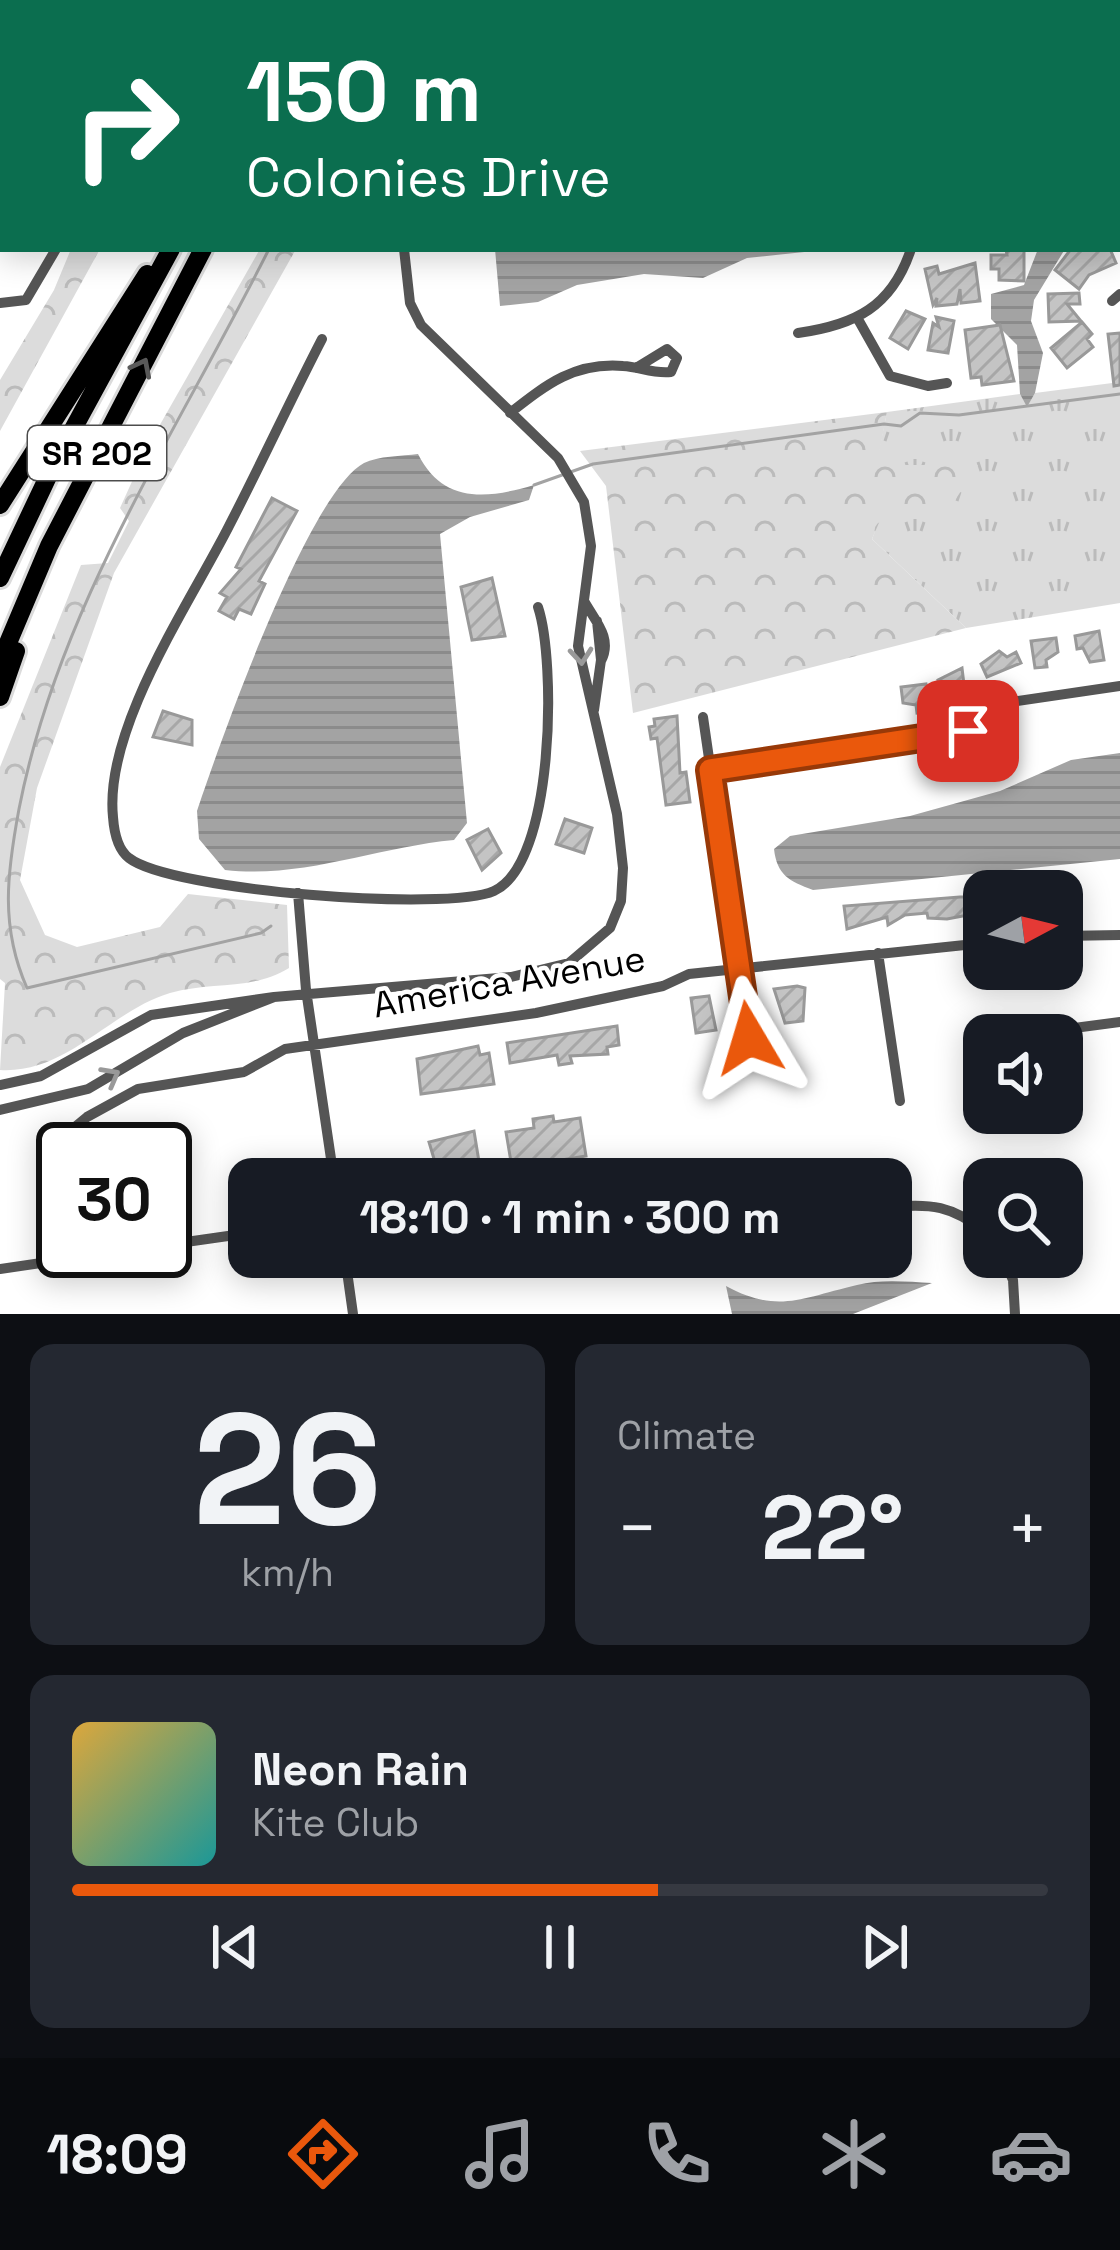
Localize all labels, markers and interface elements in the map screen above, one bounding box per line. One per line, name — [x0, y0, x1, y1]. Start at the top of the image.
text: 150 m — [246, 38, 482, 146]
icon: right — [48, 48, 204, 204]
text: Colonies Drive — [246, 143, 611, 212]
one-way arrow — [128, 359, 151, 380]
road number: SR 202 — [28, 426, 166, 480]
one-way arrow — [568, 647, 593, 666]
pin — [917, 680, 1019, 782]
icon: arrive — [935, 698, 1001, 764]
north arrow — [963, 870, 1083, 990]
map controls — [963, 870, 1083, 1278]
street label: America Avenue — [370, 935, 649, 1029]
position arrow — [686, 975, 812, 1101]
button: sound — [963, 1014, 1083, 1134]
one-way arrow — [98, 1068, 120, 1091]
speed limit sign: 30 — [36, 1122, 192, 1278]
button: search — [963, 1158, 1083, 1278]
text: 18:10 · 1 min · 300 m — [359, 1189, 781, 1246]
text: 26 — [193, 1370, 382, 1570]
text: Climate — [617, 1411, 756, 1460]
text: 22° — [761, 1470, 904, 1585]
text: − — [617, 1486, 658, 1570]
text: + — [1007, 1486, 1048, 1570]
text: km/h — [241, 1548, 334, 1597]
text: Neon Rain — [252, 1741, 469, 1798]
text: Kite Club — [252, 1798, 419, 1847]
icon: previous — [202, 1914, 268, 1980]
icon: pause — [527, 1914, 593, 1980]
icon: next — [852, 1914, 918, 1980]
icon: directions — [281, 2112, 365, 2196]
icon: music — [458, 2112, 542, 2196]
icon: phone — [635, 2112, 719, 2196]
icon: climate — [812, 2112, 896, 2196]
icon: car — [989, 2112, 1073, 2196]
text: 18:09 — [47, 2120, 188, 2189]

